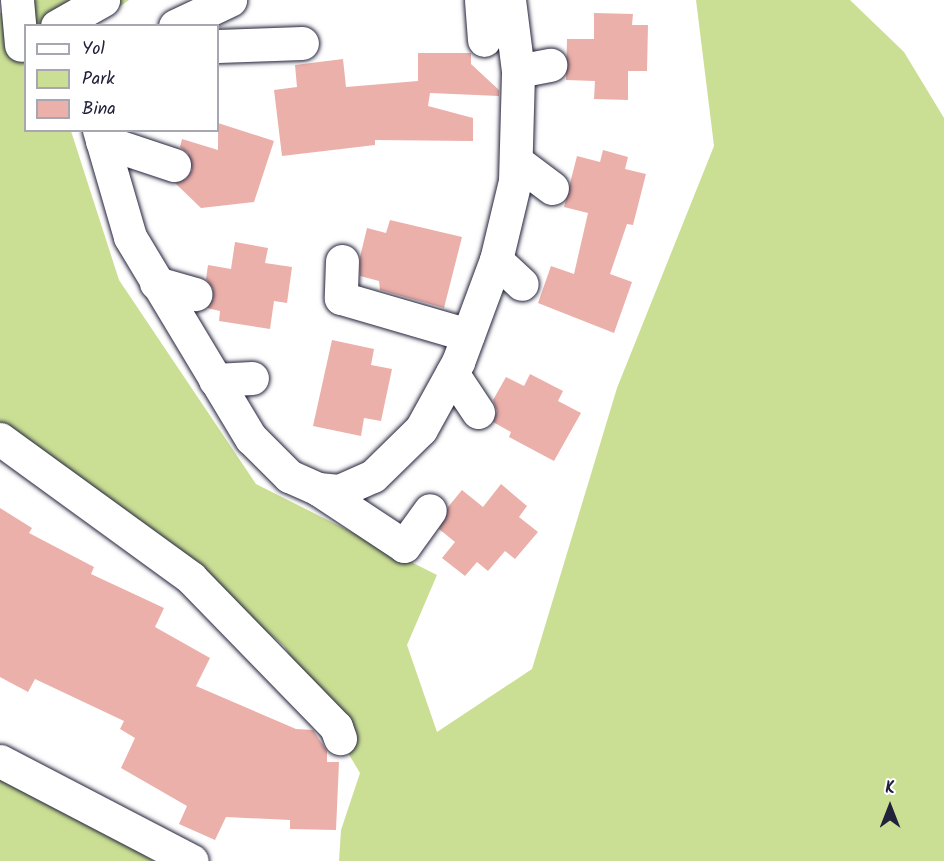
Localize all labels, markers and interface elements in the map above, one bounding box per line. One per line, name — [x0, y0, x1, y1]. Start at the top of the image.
legend — [24, 24, 219, 132]
text: Yol — [82, 35, 105, 64]
text: Park — [82, 65, 115, 94]
text: Bina — [82, 95, 116, 124]
text: K — [885, 776, 895, 801]
north arrow — [860, 777, 920, 837]

